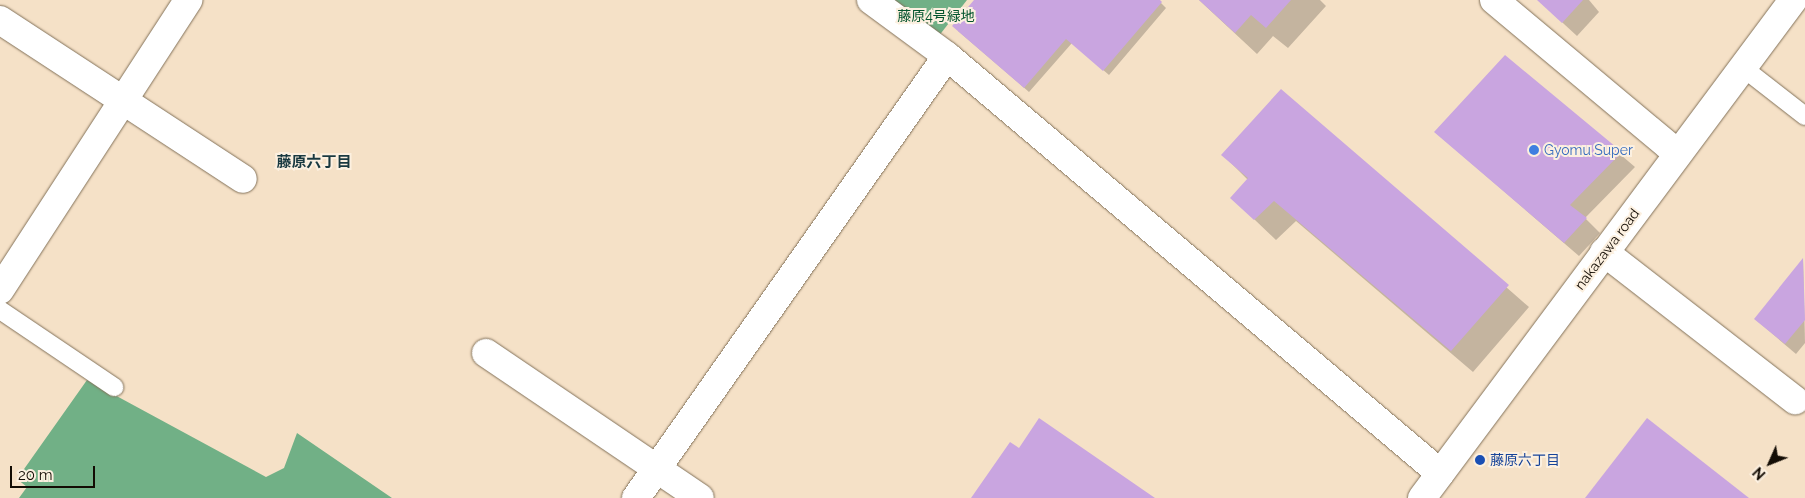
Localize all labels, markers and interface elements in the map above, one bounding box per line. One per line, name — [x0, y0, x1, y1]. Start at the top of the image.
park label: 藤原4号緑地 — [897, 8, 975, 24]
place label: Gyomu Super — [1544, 142, 1633, 158]
marker: Gyomu Super — [1528, 144, 1540, 156]
district label: 藤原六丁目 — [277, 154, 351, 172]
street label: nakazawa road — [1571, 205, 1643, 293]
north arrow — [1745, 438, 1795, 488]
place label: 藤原六丁目 — [1490, 452, 1560, 468]
marker: 藤原六丁目 — [1474, 454, 1486, 466]
scale bar — [12, 456, 98, 488]
text: N — [1750, 464, 1769, 483]
text: 20 m — [18, 466, 53, 484]

